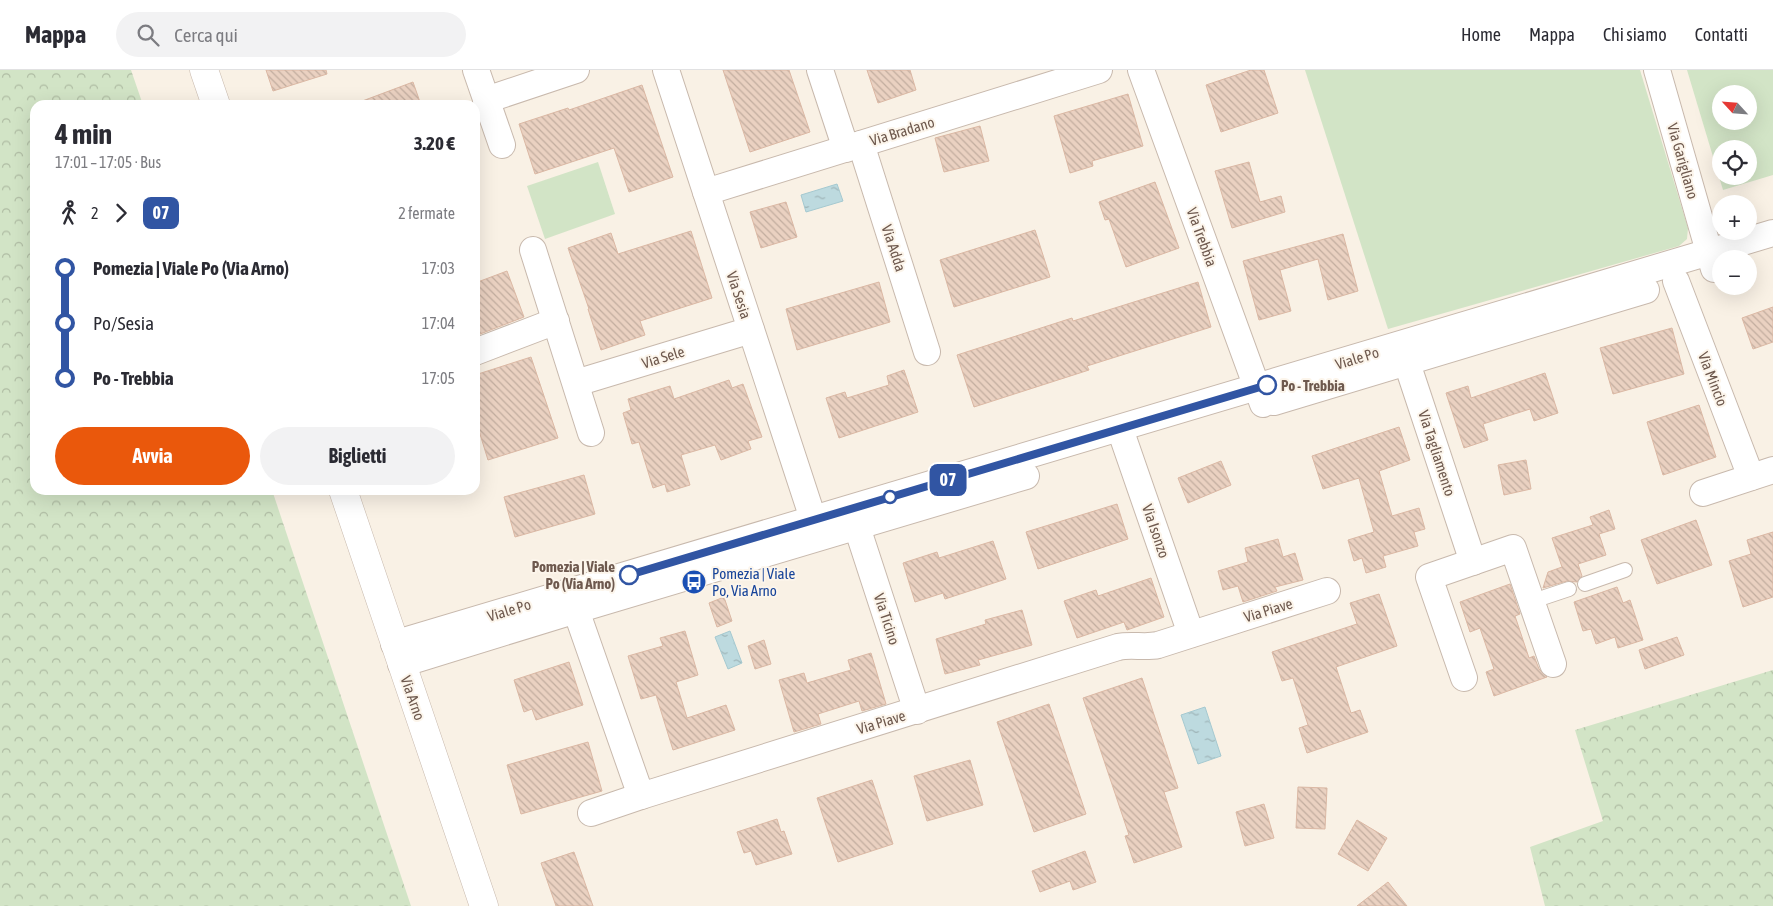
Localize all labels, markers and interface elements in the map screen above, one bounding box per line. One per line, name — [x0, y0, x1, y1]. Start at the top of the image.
search box — [116, 12, 466, 57]
text: Mappa — [25, 21, 86, 48]
icon: search — [134, 21, 162, 49]
text: Cerca qui — [174, 24, 238, 46]
text: Home — [1461, 24, 1501, 45]
text: Mappa — [1529, 24, 1575, 45]
text: Chi siamo — [1603, 24, 1667, 45]
text: Contatti — [1695, 24, 1748, 45]
north arrow — [1712, 85, 1758, 130]
map controls — [1712, 85, 1757, 295]
street label: Via Bradano — [868, 113, 936, 149]
text: 4 min — [55, 118, 112, 150]
street label: Via Garigliano — [1664, 121, 1702, 201]
text: 3.20 € — [414, 132, 455, 154]
button: locate — [1712, 140, 1757, 185]
text: 17:01 – 17:05 · Bus — [55, 153, 161, 171]
button: + — [1712, 195, 1757, 240]
icon: walk — [55, 199, 83, 227]
icon: forward — [107, 199, 135, 227]
text: 07 — [153, 202, 169, 223]
text: 2 — [91, 204, 99, 222]
text: 2 fermate — [398, 204, 455, 222]
street label: Via Trebbia — [1184, 205, 1220, 269]
street label: Via Adda — [878, 222, 910, 274]
button: − — [1712, 250, 1757, 295]
text: Pomezia | Viale Po (Via Arno) — [93, 257, 289, 279]
text: 17:03 — [422, 259, 455, 277]
street label: Via Sesia — [723, 269, 755, 321]
text: Po/Sesia — [93, 312, 154, 334]
text: 17:04 — [422, 314, 455, 332]
street label: Via Sele — [640, 342, 687, 371]
street label: Viale Po — [1333, 343, 1381, 373]
street label: Via Mincio — [1695, 350, 1731, 408]
text: Po - Trebbia — [93, 367, 174, 389]
text: 17:05 — [422, 369, 455, 387]
marker: Po - Trebbia — [1257, 375, 1277, 395]
place label: Po - Trebbia — [1281, 377, 1345, 394]
street label: Via Tagliamento — [1415, 408, 1459, 498]
button: Avvia — [55, 427, 250, 485]
button: Biglietti — [260, 427, 455, 485]
line badge: 07 — [926, 464, 970, 496]
text: 07 — [940, 469, 956, 490]
unlabelled marker — [883, 490, 897, 504]
street label: Via Isonzo — [1139, 502, 1173, 560]
place label: Pomezia | Viale Po (Via Arno) — [532, 558, 615, 592]
marker: Pomezia | Viale Po (Via Arno) — [619, 565, 639, 585]
place label: Pomezia | Viale Po, Via Arno — [712, 565, 795, 599]
bus stop icon: Pomezia | Viale Po, Via Arno — [681, 569, 707, 595]
street label: Via Ticino — [871, 591, 903, 647]
street label: Via Piave — [1242, 594, 1295, 625]
street label: Viale Po — [485, 595, 533, 625]
street label: Via Arno — [397, 674, 429, 722]
street label: Via Piave — [855, 706, 908, 737]

